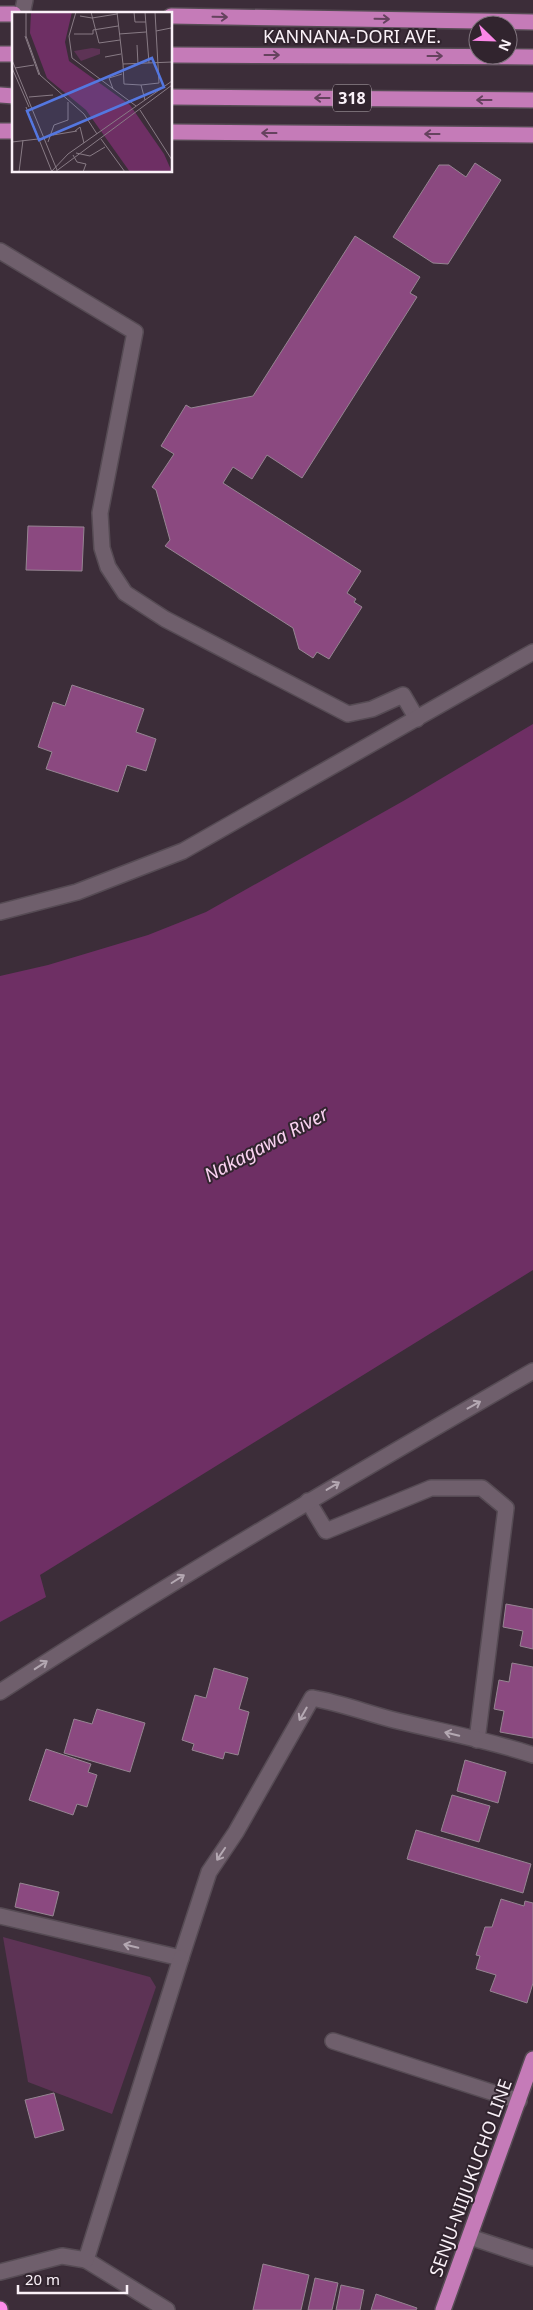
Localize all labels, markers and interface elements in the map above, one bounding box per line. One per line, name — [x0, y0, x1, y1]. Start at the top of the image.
inset map — [12, 12, 172, 172]
one-way arrow — [212, 12, 228, 22]
one-way arrow — [374, 14, 390, 24]
north arrow — [468, 15, 518, 65]
street label: KANNANA-DORI AVE. — [263, 24, 441, 48]
text: N — [494, 36, 516, 54]
one-way arrow — [264, 51, 280, 60]
one-way arrow — [426, 51, 443, 61]
road number: 318 — [333, 85, 371, 112]
one-way arrow — [314, 93, 330, 103]
one-way arrow — [477, 95, 493, 105]
one-way arrow — [262, 128, 278, 138]
one-way arrow — [424, 129, 440, 139]
water label: Nakagawa River — [199, 1100, 334, 1188]
one-way arrow — [466, 1400, 481, 1410]
one-way arrow — [325, 1481, 339, 1491]
one-way arrow — [171, 1573, 185, 1583]
one-way arrow — [34, 1660, 48, 1670]
one-way arrow — [298, 1706, 308, 1721]
one-way arrow — [445, 1729, 461, 1738]
one-way arrow — [216, 1847, 226, 1861]
one-way arrow — [124, 1941, 140, 1950]
street label: SENJU-NIIJUKUCHO LINE — [423, 2076, 517, 2280]
scale bar — [18, 2262, 126, 2294]
text: 20 m — [25, 2269, 60, 2289]

